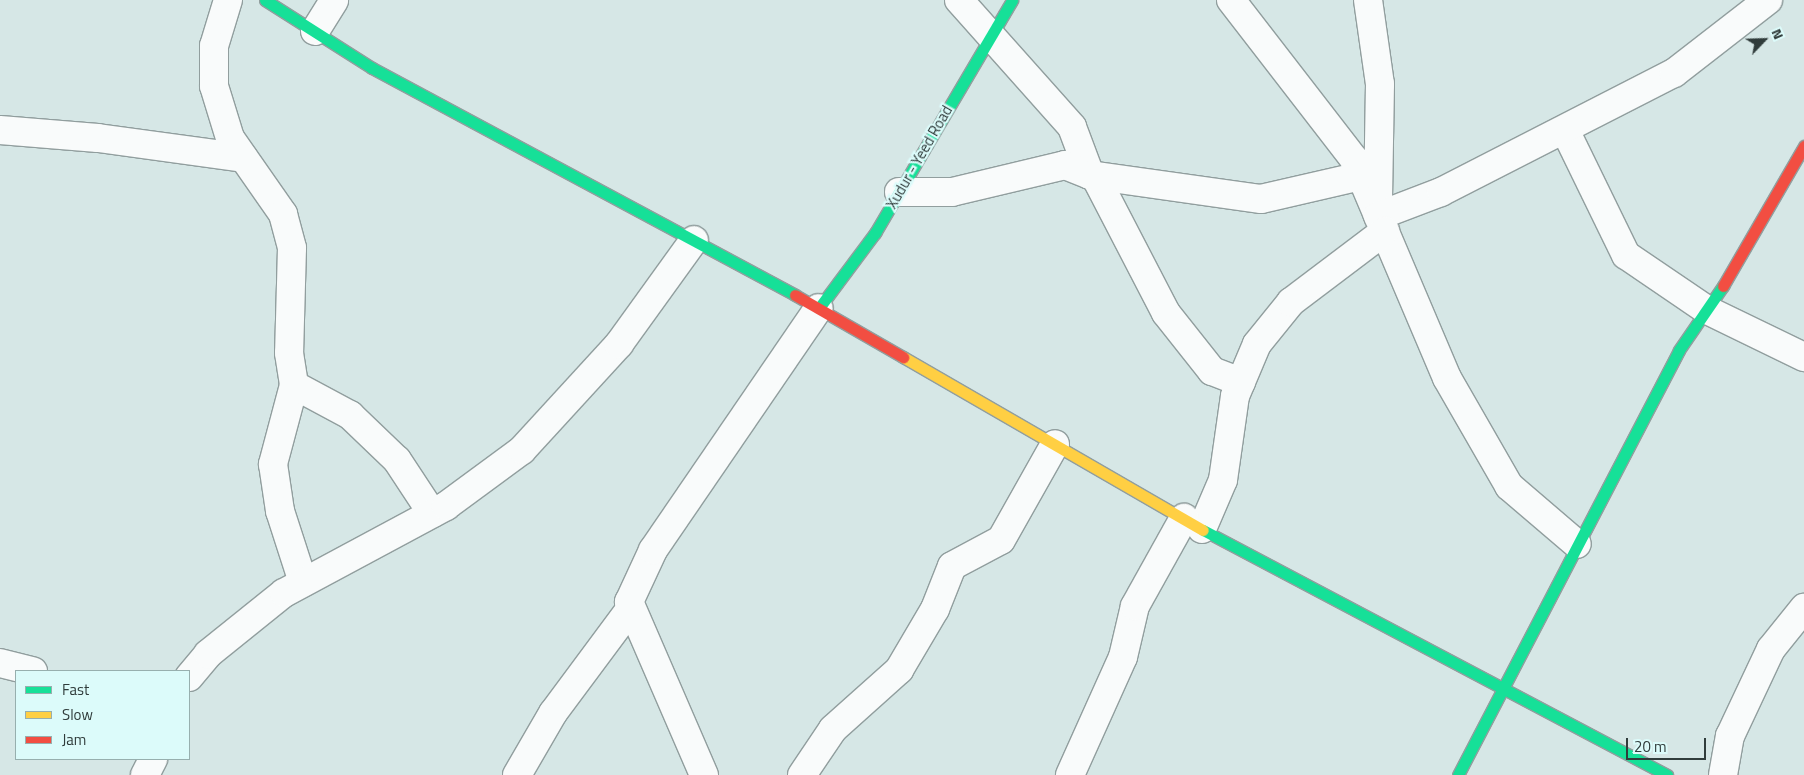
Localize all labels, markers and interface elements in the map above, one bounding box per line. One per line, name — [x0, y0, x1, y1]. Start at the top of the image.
north arrow — [1739, 15, 1789, 65]
text: N — [1767, 25, 1790, 42]
street label: Xudur - Yeed Road — [882, 102, 956, 212]
legend — [15, 670, 190, 760]
text: Fast — [62, 678, 89, 701]
text: Slow — [62, 703, 93, 726]
text: Jam — [62, 728, 86, 751]
scale bar — [1629, 728, 1709, 760]
text: 20 m — [1634, 735, 1667, 758]

